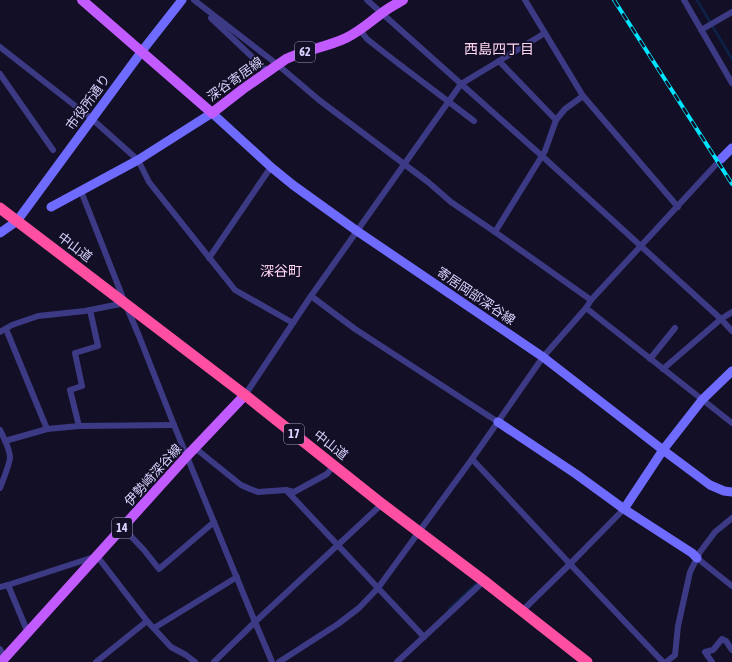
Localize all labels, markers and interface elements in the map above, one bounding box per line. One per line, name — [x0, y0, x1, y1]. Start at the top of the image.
district label: 西島四丁目 — [464, 41, 534, 57]
road number: 62 — [295, 42, 315, 62]
street label: 深谷寄居線 — [204, 54, 266, 104]
street label: 市役所通り — [63, 71, 113, 133]
street label: 中山道 — [55, 229, 95, 265]
district label: 深谷町 — [260, 263, 302, 279]
street label: 寄居岡部深谷線 — [434, 264, 518, 328]
road number: 17 — [284, 424, 304, 444]
street label: 中山道 — [311, 427, 351, 463]
street label: 伊勢崎深谷線 — [121, 441, 185, 509]
road number: 14 — [112, 518, 132, 538]

